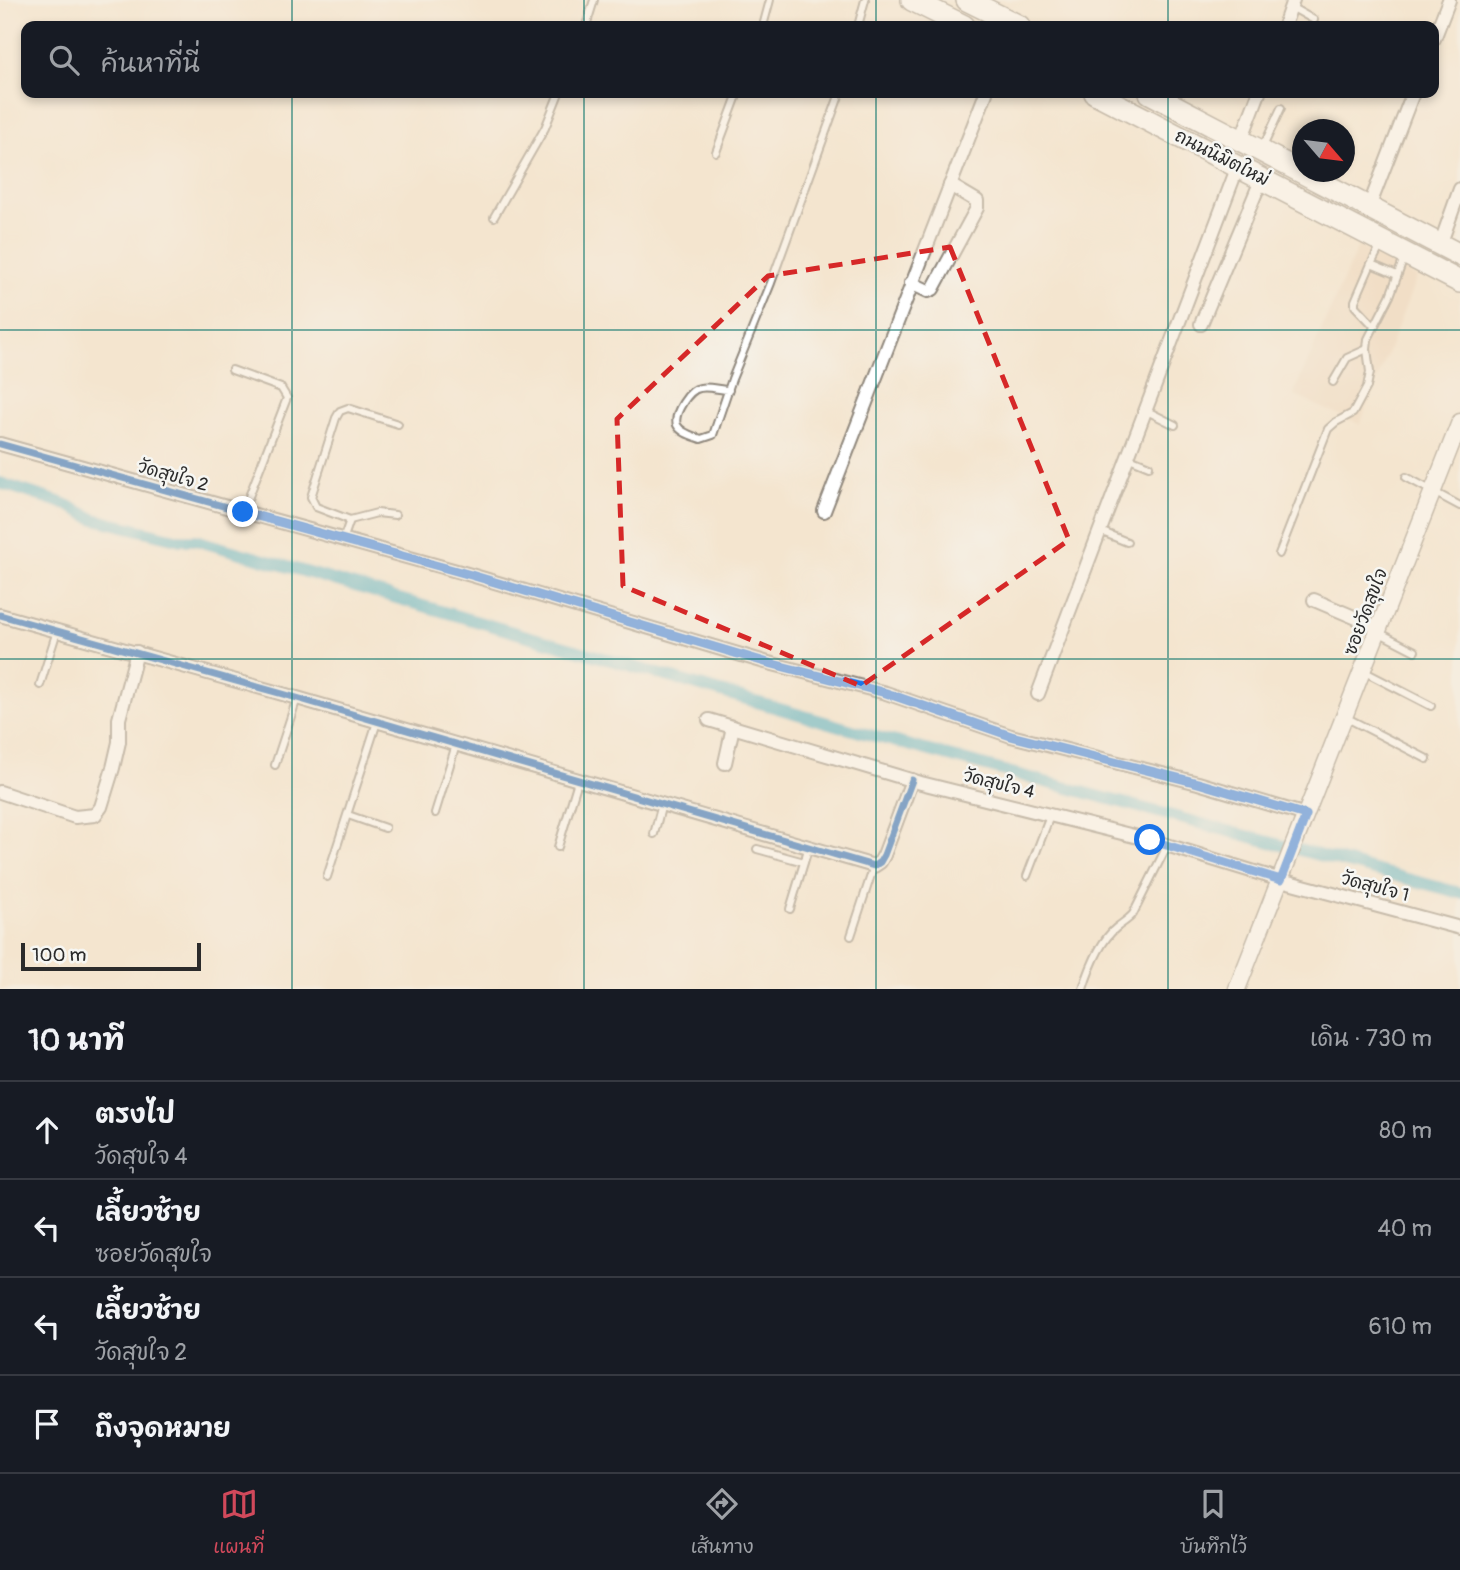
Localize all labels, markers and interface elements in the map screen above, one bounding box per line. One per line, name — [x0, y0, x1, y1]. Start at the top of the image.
search box — [21, 21, 1439, 98]
icon: search — [45, 41, 83, 79]
text: ค้นหาที่นี่ — [101, 48, 200, 80]
north arrow — [1292, 119, 1355, 182]
street label: ถนนนิมิตใหม่ — [1171, 123, 1274, 192]
street label: วัดสุขใจ 2 — [135, 453, 211, 499]
route end — [227, 496, 258, 527]
street label: ซอยวัดสุขใจ — [1337, 564, 1395, 660]
street label: วัดสุขใจ 4 — [961, 762, 1038, 806]
route start — [1134, 824, 1165, 855]
street label: วัดสุขใจ 1 — [1338, 865, 1412, 909]
scale bar — [21, 940, 201, 972]
text: 100 m — [32, 943, 86, 967]
text: 10 นาที — [28, 1022, 125, 1059]
text: เดิน · 730 m — [1310, 1024, 1432, 1053]
text: ตรงไป — [95, 1099, 175, 1131]
icon: ahead — [28, 1111, 66, 1149]
text: 80 m — [1379, 1116, 1432, 1145]
text: วัดสุขใจ 4 — [95, 1142, 188, 1171]
text: เลี้ยวซ้าย — [95, 1197, 201, 1229]
icon: left — [28, 1209, 66, 1247]
text: 40 m — [1378, 1214, 1432, 1243]
text: ซอยวัดสุขใจ — [95, 1240, 212, 1269]
text: เลี้ยวซ้าย — [95, 1295, 201, 1327]
icon: left — [28, 1307, 66, 1345]
text: 610 m — [1368, 1312, 1432, 1341]
text: วัดสุขใจ 2 — [95, 1338, 187, 1367]
icon: arrive — [28, 1405, 66, 1443]
text: ถึงจุดหมาย — [95, 1413, 231, 1445]
tab: แผนที่ — [213, 1485, 264, 1560]
tab: เส้นทาง — [691, 1485, 754, 1560]
tab: บันทึกไว้ — [1180, 1485, 1247, 1560]

